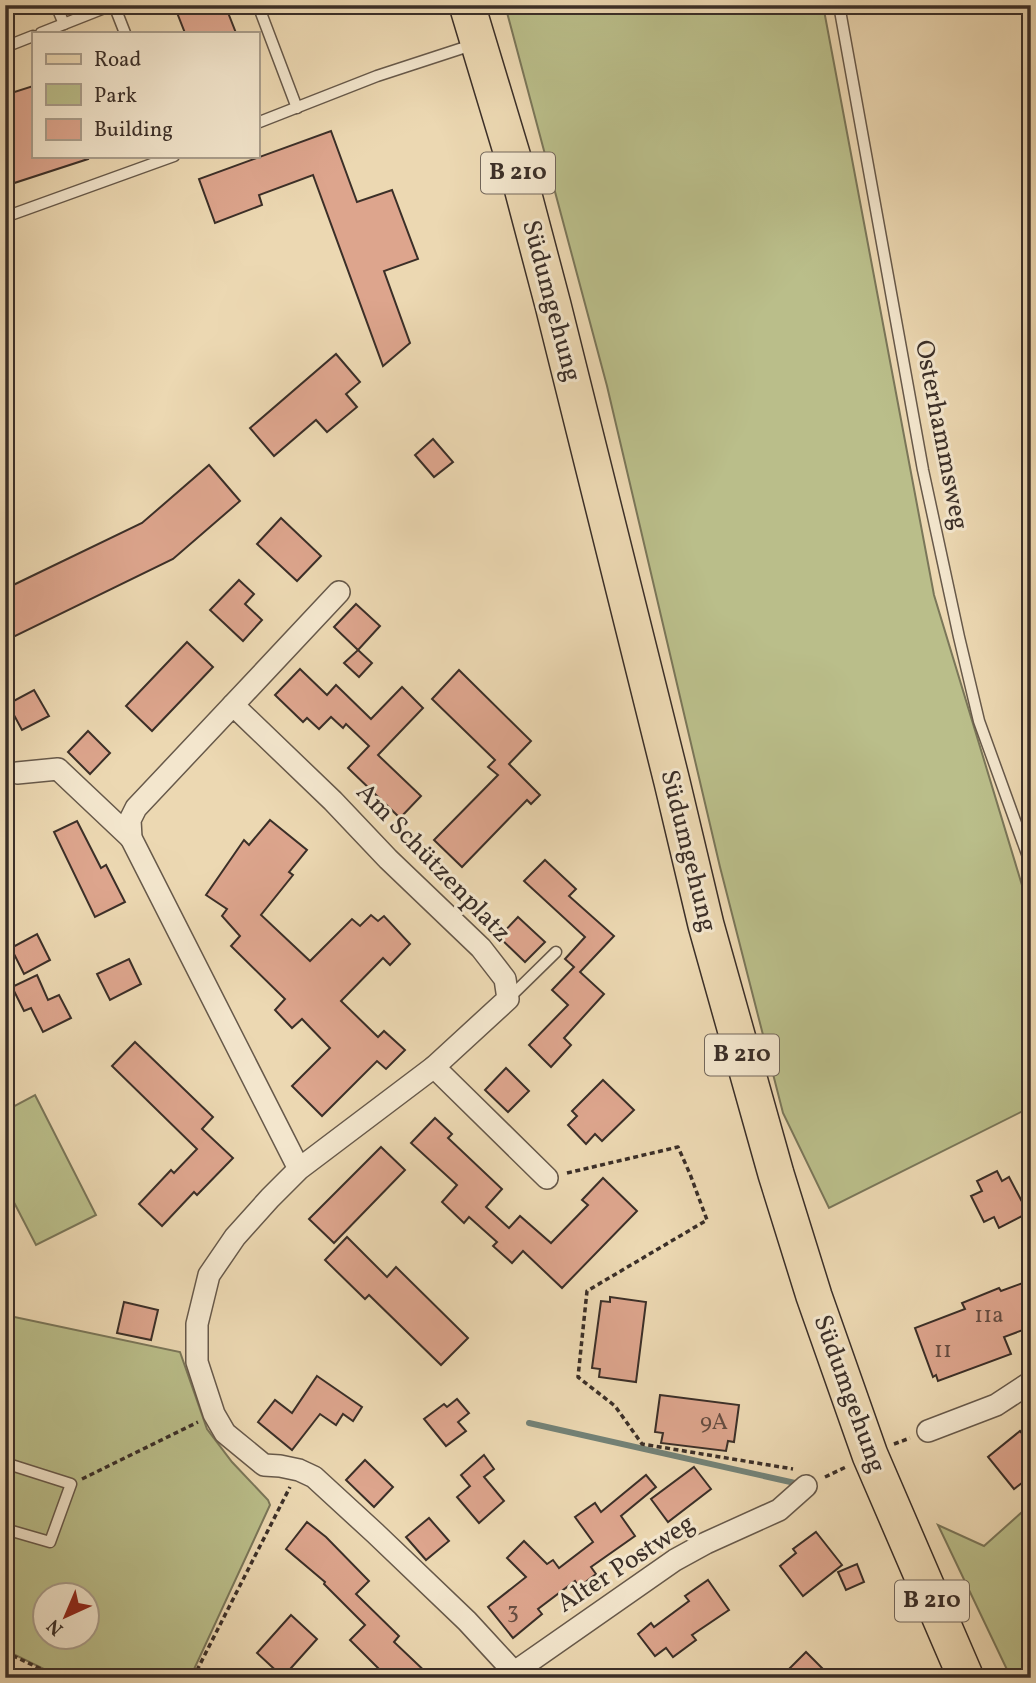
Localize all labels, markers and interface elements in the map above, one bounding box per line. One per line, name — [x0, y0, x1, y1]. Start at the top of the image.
legend — [32, 32, 259, 158]
text: Road — [94, 46, 141, 75]
text: Park — [94, 82, 137, 111]
text: Building — [94, 116, 173, 145]
road number: B 210 — [481, 153, 555, 194]
street label: Südumgehung — [512, 216, 590, 386]
street label: Osterhammsweg — [905, 337, 977, 533]
street label: Südumgehung — [650, 766, 726, 936]
street label: Am Schützenplatz — [347, 775, 519, 951]
road number: B 210 — [705, 1035, 779, 1076]
house number: 11a — [974, 1300, 1004, 1332]
street label: Südumgehung — [804, 1310, 894, 1478]
house number: 11 — [934, 1335, 952, 1367]
house number: 9A — [700, 1407, 728, 1439]
street label: Alter Postweg — [550, 1506, 702, 1622]
road number: B 210 — [895, 1581, 969, 1622]
north arrow — [32, 1582, 102, 1652]
house number: 3 — [507, 1596, 519, 1628]
text: N — [41, 1613, 70, 1641]

